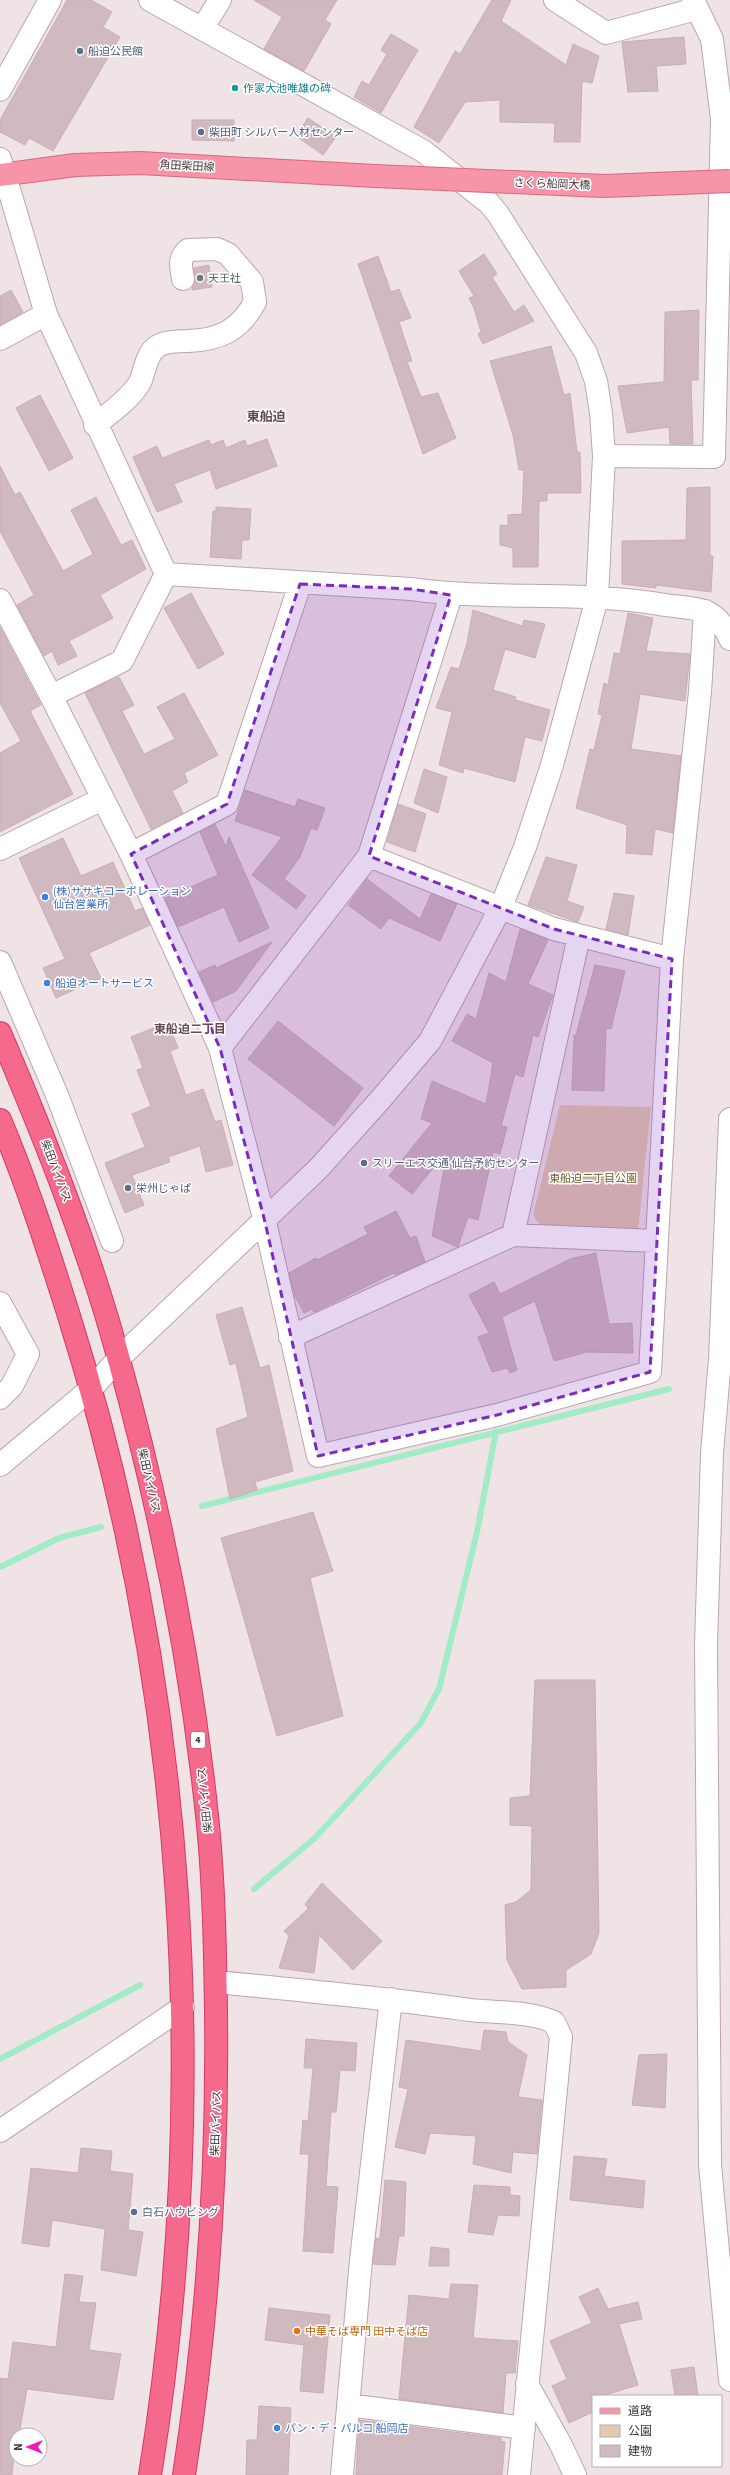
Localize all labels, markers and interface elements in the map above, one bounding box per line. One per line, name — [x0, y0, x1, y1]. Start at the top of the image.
place label: 船迫公民館 — [88, 44, 143, 59]
marker: 船迫公民館 — [75, 46, 85, 56]
place label: 作家大池唯雄の碑 — [243, 81, 331, 96]
marker: 作家大池唯雄の碑 — [230, 83, 240, 93]
place label: 柴田町 シルバー人材センター — [209, 125, 354, 140]
marker: 柴田町 シルバー人材センター — [196, 127, 206, 137]
street label: 角田柴田線 — [159, 157, 215, 175]
street label: さくら船岡大橋 — [513, 175, 591, 193]
place label: 天王社 — [208, 271, 241, 286]
marker: 天王社 — [195, 273, 205, 283]
district label: 東船迫 — [246, 408, 286, 426]
place label: (株)ササキコーポレーション 仙台営業所 — [53, 884, 191, 912]
marker: (株)ササキコーポレーション 仙台営業所 — [40, 892, 50, 902]
place label: 船迫オートサービス — [55, 976, 154, 991]
marker: 船迫オートサービス — [42, 978, 52, 988]
district label: 東船迫二丁目 — [154, 1021, 226, 1038]
street label: 柴田バイパス — [37, 1138, 75, 1204]
place label: スリーエス交通 仙台予約センター — [372, 1156, 539, 1171]
marker: スリーエス交通 仙台予約センター — [359, 1158, 369, 1168]
park label: 東船迫二丁目公園 — [549, 1171, 637, 1186]
place label: 栄州じゃぱ — [136, 1181, 191, 1196]
marker: 栄州じゃぱ — [123, 1183, 133, 1193]
street label: 柴田バイパス — [134, 1447, 164, 1515]
road number: 4 — [191, 1732, 205, 1748]
street label: 柴田バイパス — [194, 1767, 216, 1833]
street label: 柴田バイパス — [207, 2090, 225, 2156]
place label: 白石ハウビング — [142, 2205, 219, 2220]
marker: 白石ハウビング — [129, 2207, 139, 2217]
place label: 中華そば専門 田中そば店 — [305, 2324, 428, 2339]
marker: 中華そば専門 田中そば店 — [292, 2326, 302, 2336]
legend — [592, 2395, 722, 2467]
text: 道路 — [628, 2403, 652, 2420]
place label: パン・デ・パルコ 船岡店 — [285, 2421, 409, 2436]
marker: パン・デ・パルコ 船岡店 — [272, 2423, 282, 2433]
text: 公園 — [628, 2423, 652, 2440]
north arrow — [8, 2427, 48, 2467]
text: N — [11, 2443, 26, 2451]
text: 建物 — [628, 2443, 652, 2460]

